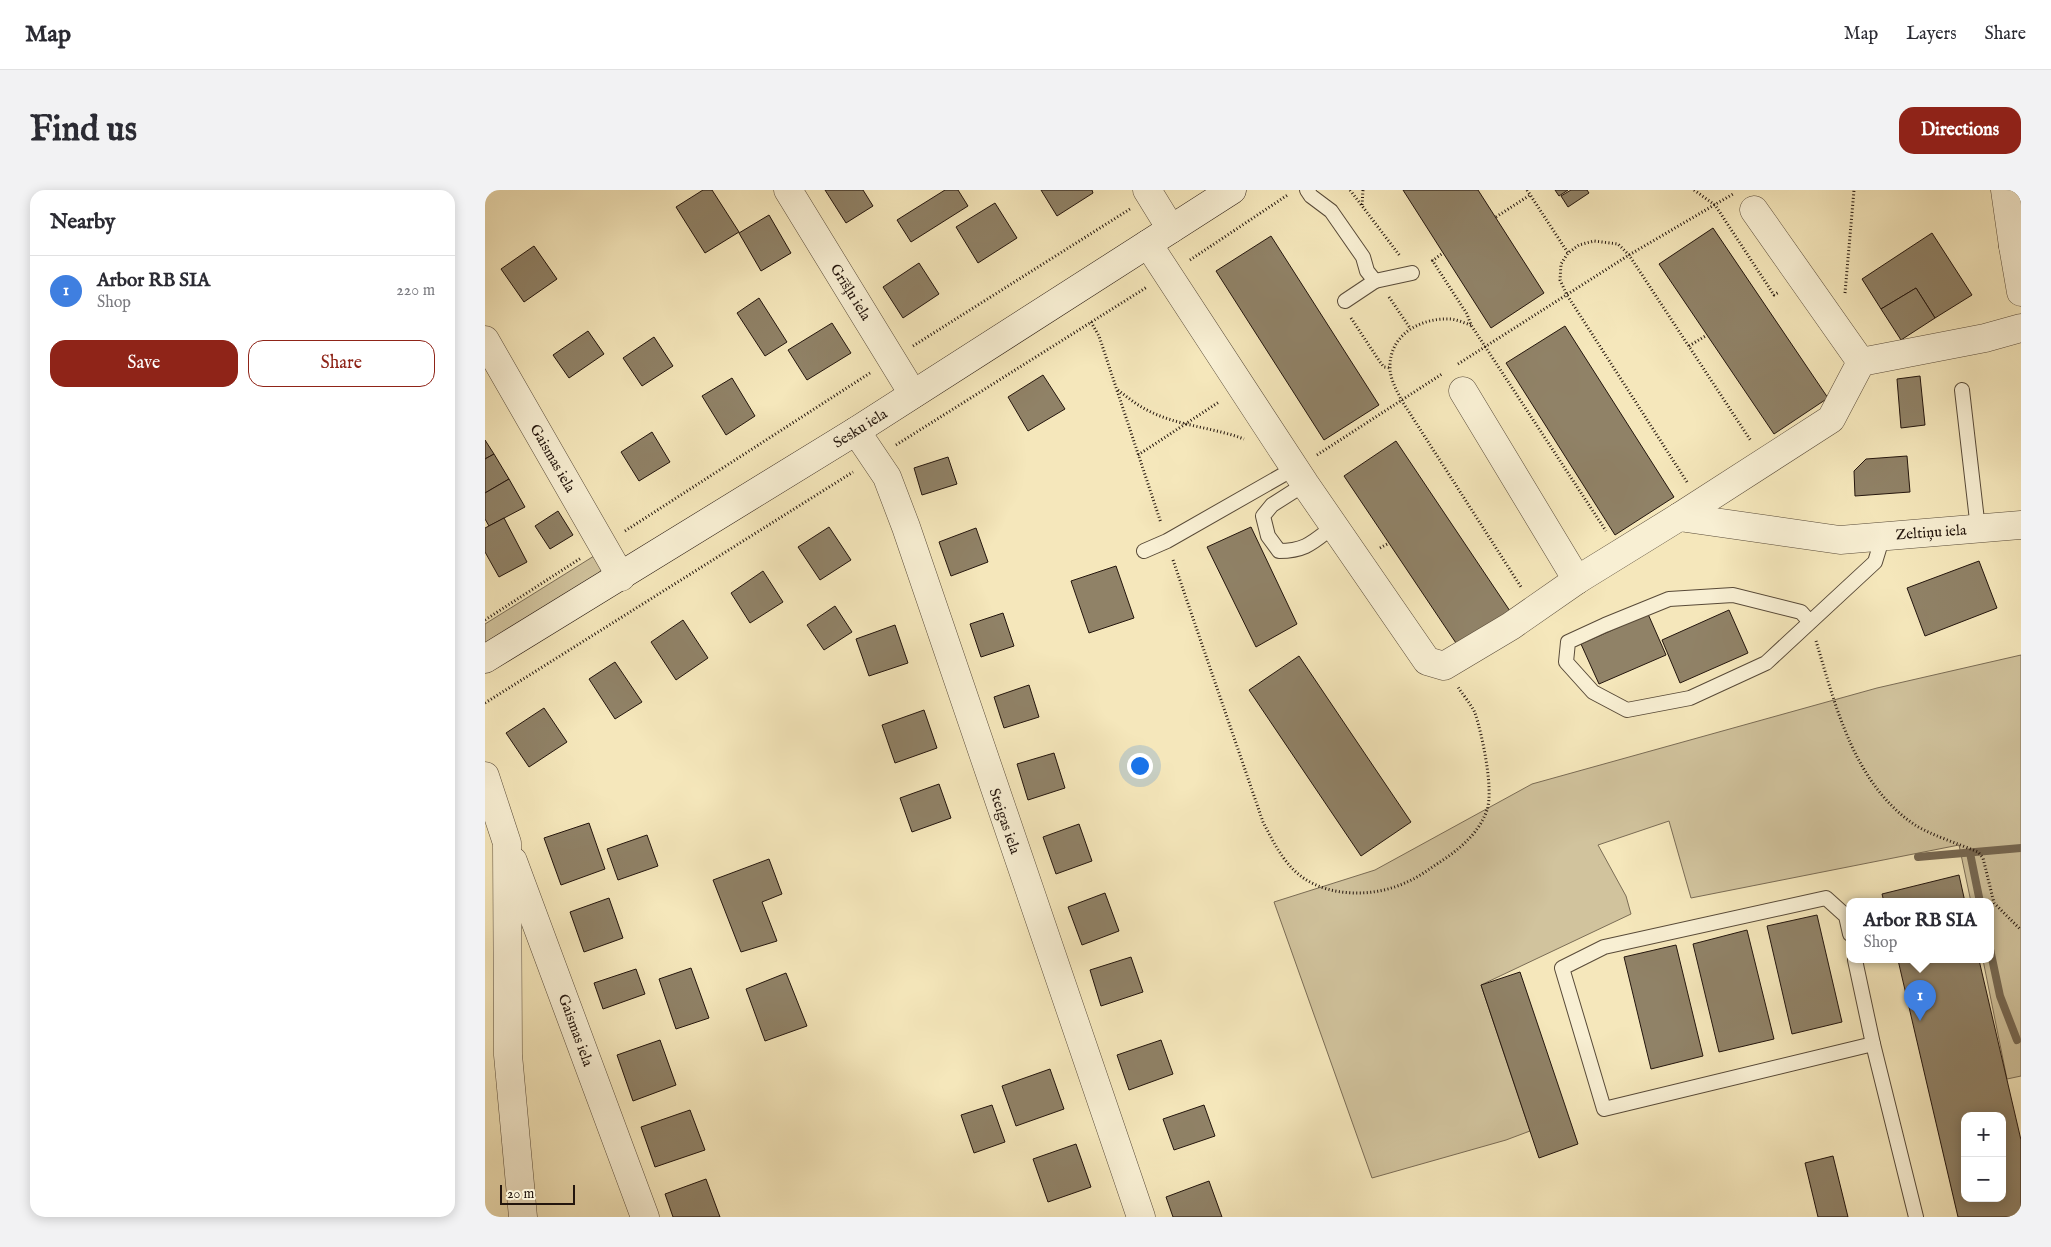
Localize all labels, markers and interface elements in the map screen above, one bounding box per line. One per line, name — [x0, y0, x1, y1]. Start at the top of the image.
text: Map — [25, 19, 71, 50]
text: Map — [1844, 23, 1878, 46]
text: Layers — [1906, 23, 1957, 46]
text: Share — [1985, 23, 2026, 46]
button: Directions — [1899, 107, 2021, 154]
text: Find us — [30, 108, 137, 153]
text: Nearby — [50, 209, 115, 236]
street label: Grīšļu iela — [826, 260, 876, 325]
text: Arbor RB SIA — [97, 269, 210, 293]
text: 1 — [63, 281, 69, 301]
text: 220 m — [396, 281, 435, 301]
text: Shop — [97, 293, 131, 313]
button: Save — [50, 340, 238, 387]
button: Share — [248, 340, 435, 387]
street label: Sesku iela — [830, 404, 891, 452]
street label: Gaismas iela — [525, 421, 580, 496]
street label: Zeltiņu iela — [1895, 521, 1968, 544]
your location — [1127, 753, 1153, 779]
street label: Steigas iela — [984, 786, 1025, 857]
popup — [1846, 898, 1994, 963]
text: Arbor RB SIA — [1863, 909, 1977, 933]
text: Shop — [1863, 933, 1897, 953]
pin: 1 — [1904, 980, 1936, 1021]
street label: Gaismas iela — [554, 991, 598, 1069]
map controls — [1961, 1112, 2006, 1202]
button: + — [1961, 1112, 2006, 1157]
button: − — [1961, 1157, 2006, 1202]
scale bar — [500, 1182, 575, 1205]
text: 20 m — [507, 1185, 534, 1203]

